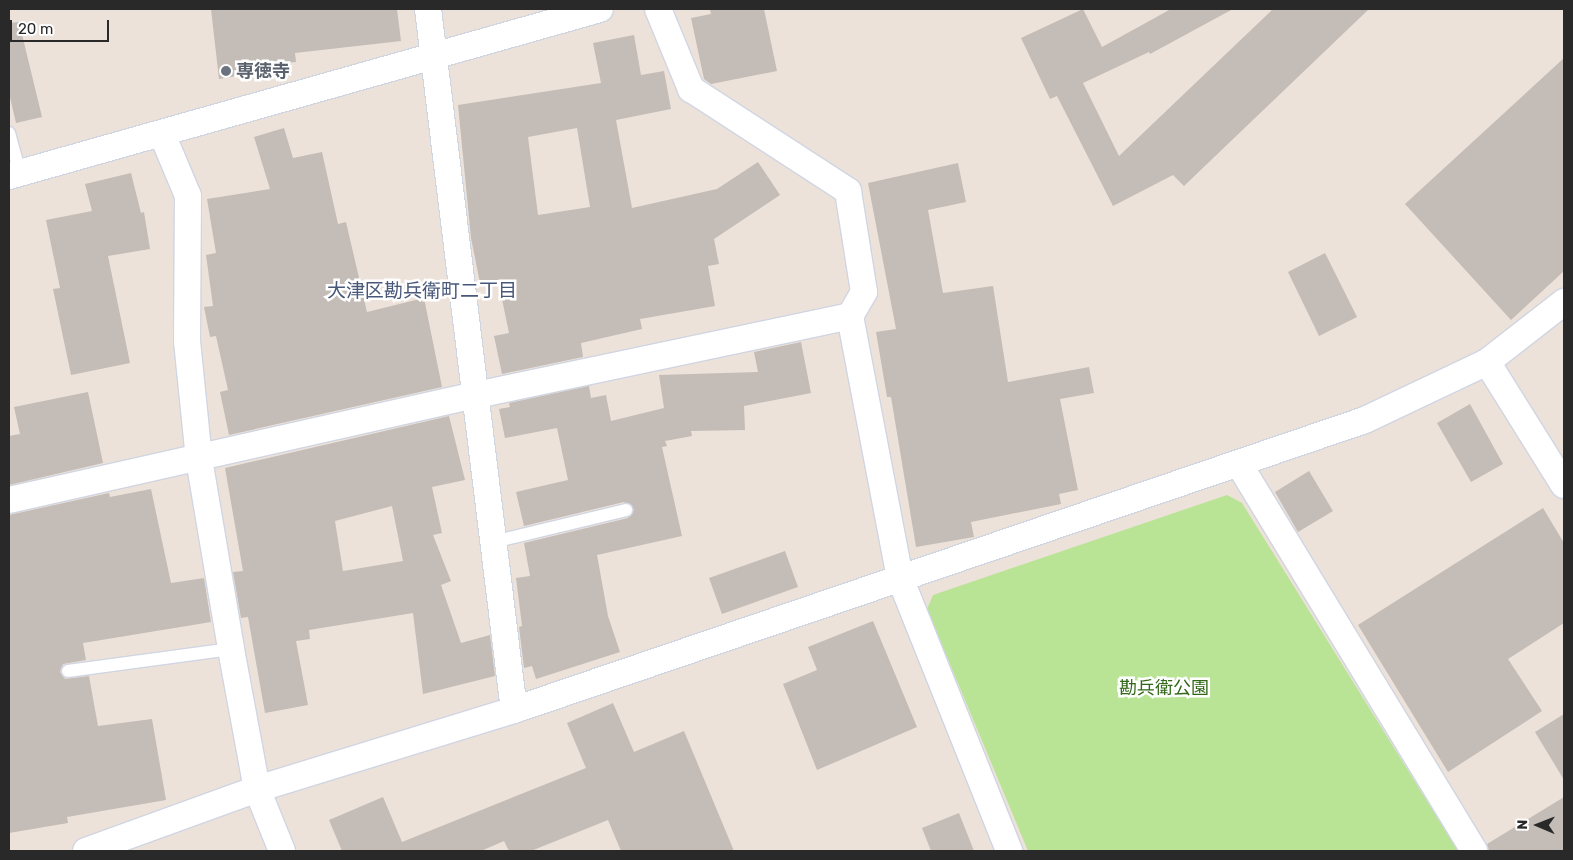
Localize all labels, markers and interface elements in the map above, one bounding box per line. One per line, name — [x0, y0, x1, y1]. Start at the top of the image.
scale bar — [12, 10, 111, 42]
text: 20 m — [18, 20, 53, 38]
place label: 専徳寺 — [236, 60, 290, 82]
marker: 専徳寺 — [220, 65, 232, 77]
district label: 大津区勘兵衛町二丁目 — [327, 280, 517, 302]
park label: 勘兵衛公園 — [1119, 677, 1209, 699]
north arrow — [1513, 800, 1563, 850]
text: N — [1514, 820, 1531, 830]

